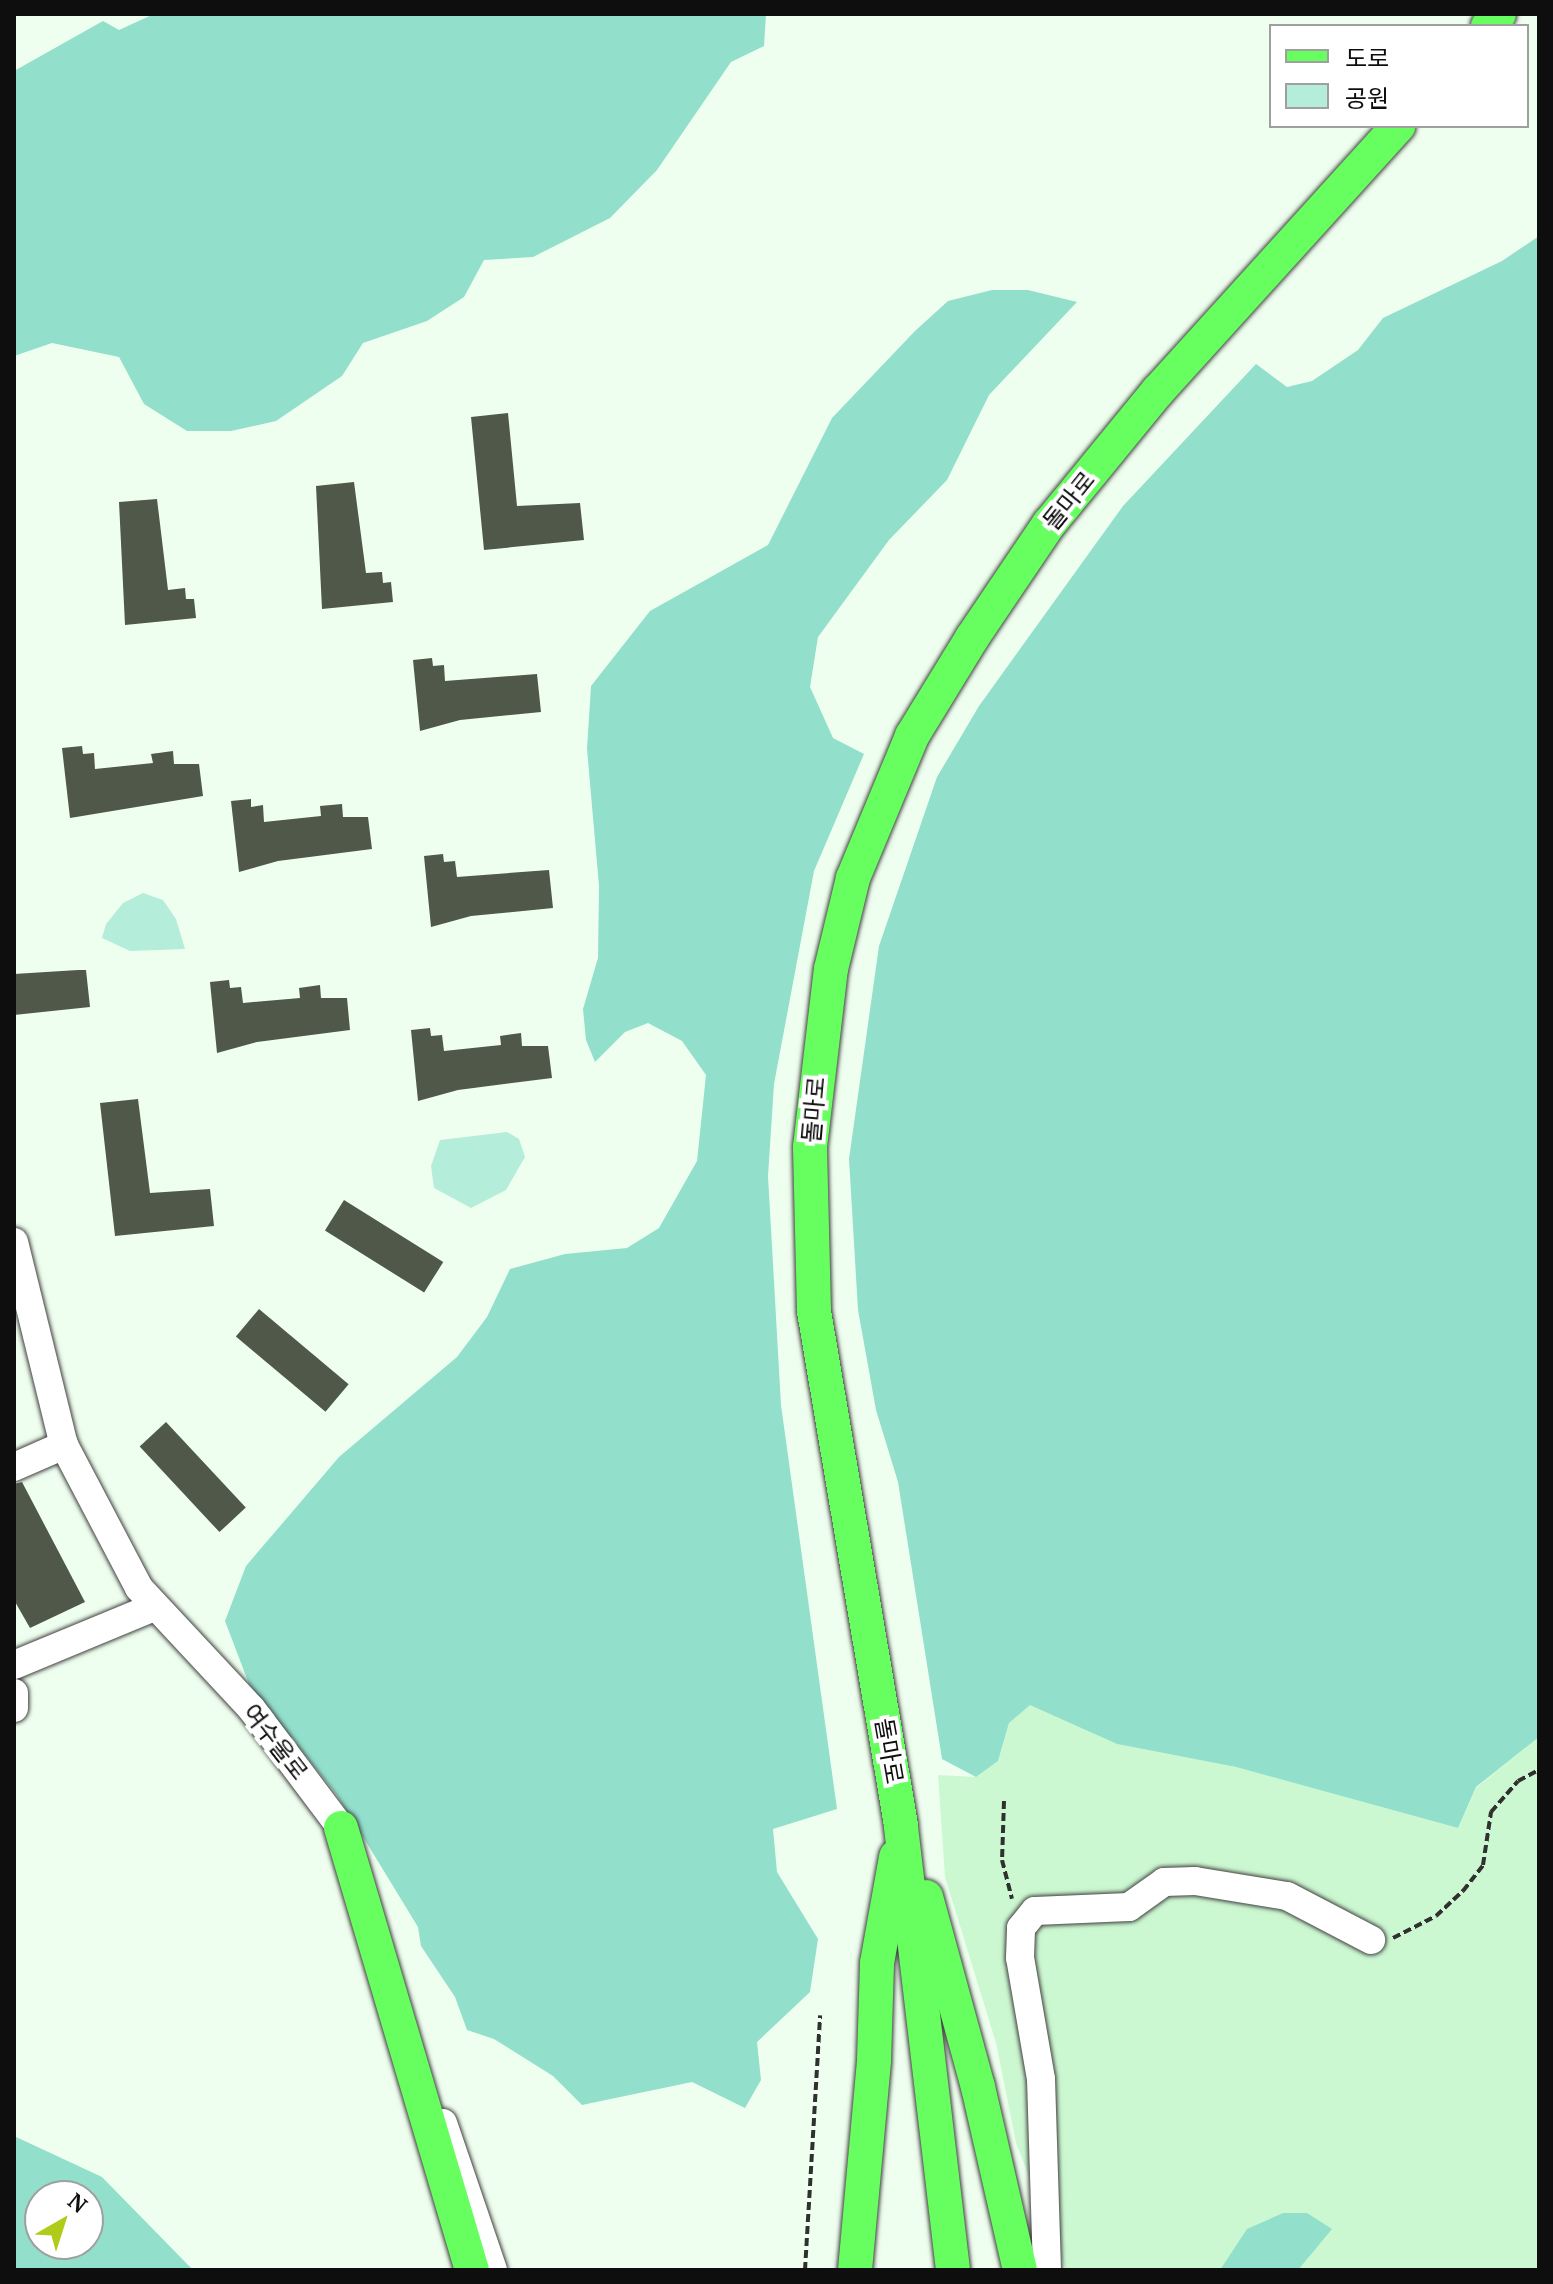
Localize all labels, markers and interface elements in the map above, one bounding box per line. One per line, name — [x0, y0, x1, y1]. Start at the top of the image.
legend — [1269, 24, 1529, 128]
text: 도로 — [1345, 42, 1389, 74]
text: 공원 — [1345, 82, 1389, 114]
street label: 돌마로 — [1037, 466, 1101, 536]
street label: 돌마로 — [797, 1076, 831, 1144]
street label: 여수울로 — [236, 1698, 314, 1786]
street label: 돌마로 — [869, 1716, 909, 1786]
north arrow — [24, 2180, 104, 2260]
text: N — [63, 2186, 94, 2219]

